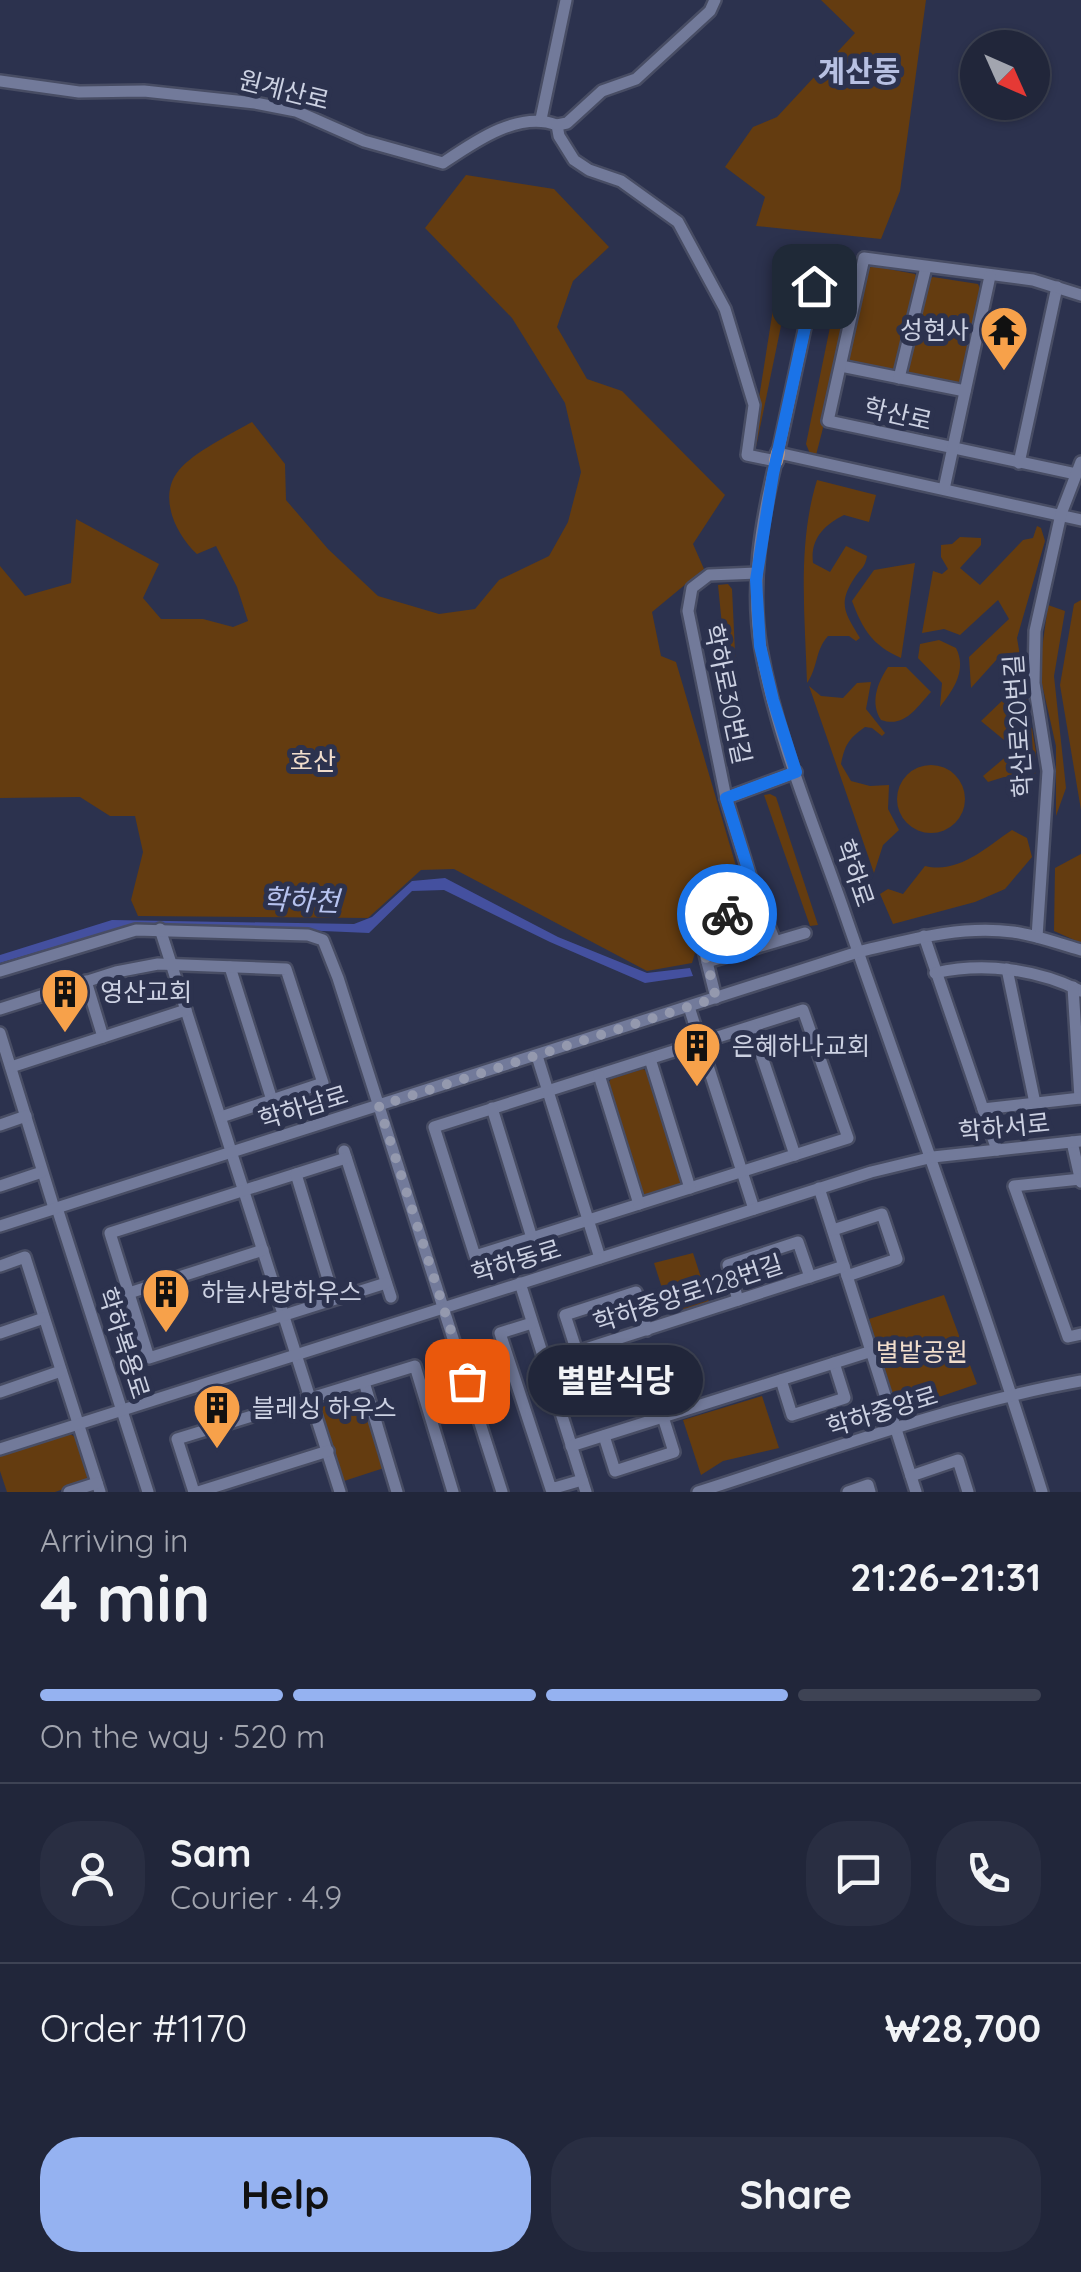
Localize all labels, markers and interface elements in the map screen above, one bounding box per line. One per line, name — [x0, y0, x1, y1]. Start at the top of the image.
north arrow — [960, 30, 1050, 120]
map controls — [960, 30, 1050, 120]
district label: 계산동 — [818, 52, 900, 90]
street label: 원계산로 — [236, 63, 333, 116]
pin — [772, 244, 857, 329]
icon: home — [787, 259, 842, 314]
temple icon: 성현사 — [978, 304, 1030, 372]
place label: 성현사 — [900, 314, 969, 345]
street label: 학산로 — [861, 391, 935, 436]
street label: 학하로30번길 — [698, 621, 759, 767]
street label: 학산로20번길 — [997, 653, 1038, 799]
park label: 호산 — [290, 745, 336, 776]
street label: 학하로 — [830, 835, 881, 911]
courier — [677, 864, 777, 964]
water label: 학하천 — [262, 881, 343, 918]
icon: bike — [700, 887, 755, 942]
building icon: 영산교회 — [39, 966, 91, 1034]
place label: 영산교회 — [100, 976, 192, 1007]
building icon: 은혜하나교회 — [671, 1020, 723, 1088]
place label: 은혜하나교회 — [732, 1030, 870, 1061]
street label: 학하남로 — [254, 1078, 351, 1135]
street label: 학하서로 — [957, 1106, 1051, 1147]
street label: 학하동로 — [467, 1232, 564, 1289]
street label: 학하중앙로128번길 — [589, 1247, 787, 1338]
building icon: 하늘사랑하우스 — [140, 1266, 192, 1334]
place label: 하늘사랑하우스 — [201, 1276, 362, 1307]
street label: 학하복용로 — [92, 1283, 157, 1402]
park label: 별밭공원 — [876, 1336, 968, 1367]
pin — [425, 1339, 510, 1424]
callout: 별밭식당 — [527, 1346, 702, 1416]
icon: bag — [440, 1354, 495, 1409]
text: 별밭식당 — [557, 1360, 674, 1400]
street label: 학하중앙로 — [822, 1379, 941, 1442]
building icon: 블레싱 하우스 — [191, 1382, 243, 1450]
place label: 블레싱 하우스 — [252, 1392, 397, 1423]
text: Arriving in — [40, 1520, 189, 1560]
text: 21:26–21:31 — [850, 1553, 1041, 1601]
text: 4 min — [40, 1557, 210, 1638]
text: On the way · 520 m — [40, 1716, 325, 1756]
button: person — [40, 1821, 145, 1926]
button: chat — [806, 1821, 911, 1926]
button: phone — [936, 1821, 1041, 1926]
text: Sam — [170, 1829, 252, 1877]
text: Courier · 4.9 — [170, 1877, 342, 1917]
text: Order #1170 — [40, 2004, 247, 2052]
text: ₩28,700 — [885, 2004, 1041, 2052]
button: Help — [40, 2137, 531, 2252]
button: Share — [551, 2137, 1041, 2252]

